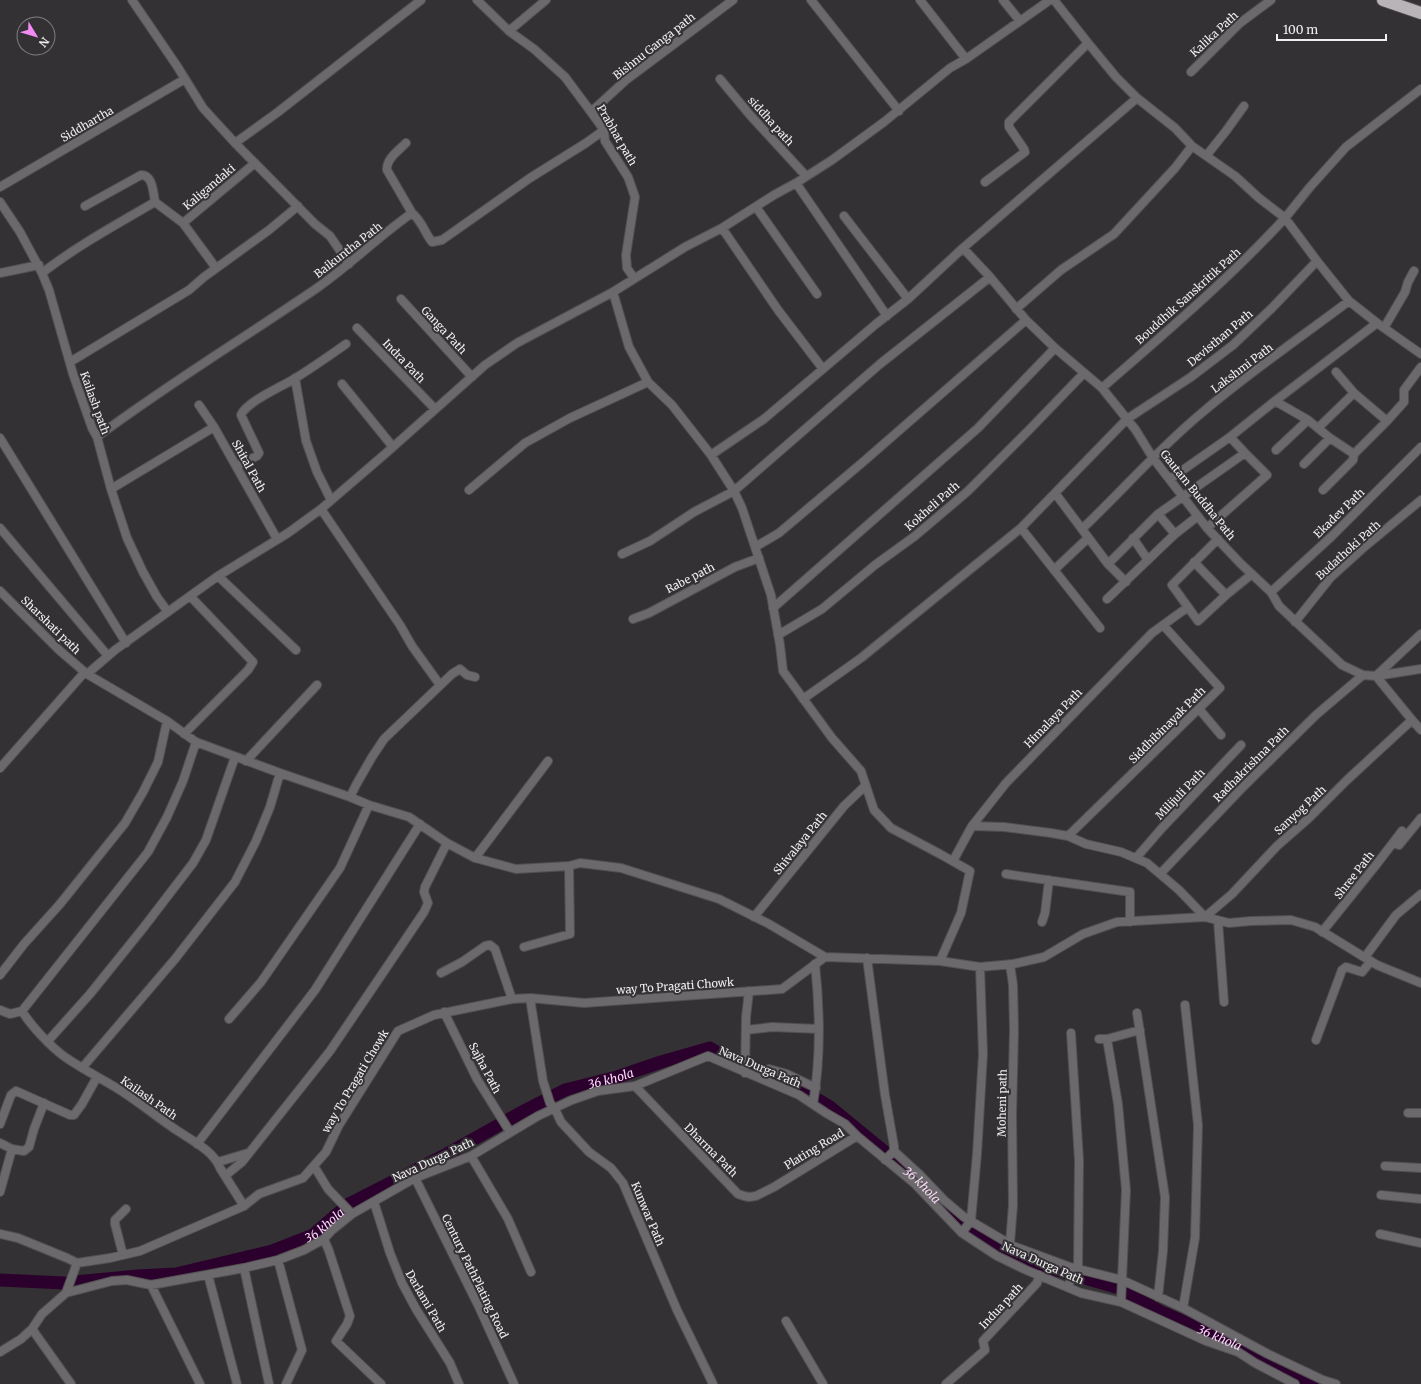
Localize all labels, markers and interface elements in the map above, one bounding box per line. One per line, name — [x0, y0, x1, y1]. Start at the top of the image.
street label: Kalika Path — [1187, 8, 1241, 60]
street label: Bishnu Ganga path — [610, 9, 698, 82]
north arrow — [16, 16, 56, 56]
scale bar — [1277, 16, 1386, 42]
text: 100 m — [1283, 22, 1318, 37]
text: N — [36, 34, 52, 50]
street label: siddha path — [745, 93, 797, 149]
street label: Prabhat path — [594, 102, 640, 169]
street label: Siddhartha — [58, 103, 116, 145]
street label: Kaligandaki — [180, 161, 238, 213]
street label: Baikuntha Path — [311, 219, 385, 281]
street label: Bouddhik Sanskritik Path — [1132, 245, 1244, 347]
street label: Ganga Path — [418, 303, 470, 357]
street label: Devisthan Path — [1184, 306, 1256, 369]
street label: Indra Path — [380, 336, 429, 386]
street label: Lakshmi Path — [1208, 340, 1276, 396]
street label: Kailash path — [77, 370, 113, 437]
street label: Shital Path — [229, 437, 269, 495]
street label: Gautam Buddha Path — [1157, 447, 1239, 543]
street label: Kokheli Path — [902, 478, 963, 533]
street label: Ekadev Path — [1311, 485, 1368, 541]
street label: Budathoki Path — [1313, 517, 1384, 583]
street label: Rabe path — [663, 559, 717, 596]
street label: Sharshati path — [18, 593, 84, 657]
street label: Siddhibinayak Path — [1126, 683, 1209, 766]
street label: Himalaya Path — [1021, 685, 1085, 751]
street label: Radhakrishna Path — [1210, 723, 1292, 805]
street label: Milijuli Path — [1152, 765, 1208, 822]
street label: Sanyog Path — [1271, 782, 1329, 838]
street label: Shivalaya Path — [770, 808, 830, 877]
street label: Shree Path — [1331, 848, 1377, 902]
street label: way To Pragati Chowk — [615, 975, 734, 997]
street label: way To Pragati Chowk — [318, 1027, 391, 1136]
street label: Sajha Path — [466, 1040, 505, 1096]
street label: Nava Durga Path — [717, 1043, 804, 1091]
water label: 36 khola — [586, 1064, 635, 1091]
street label: Moheni path — [994, 1068, 1010, 1137]
street label: Kailash Path — [118, 1073, 181, 1123]
street label: Dharma Path — [681, 1120, 741, 1180]
street label: Plating Road — [782, 1125, 847, 1172]
street label: Nava Durga Path — [390, 1135, 477, 1185]
water label: 36 khola — [901, 1163, 944, 1206]
street label: Kunwar Path — [628, 1180, 668, 1249]
water label: 36 khola — [303, 1204, 347, 1245]
street label: Century PathPlating Road — [439, 1212, 511, 1341]
street label: Nava Durga Path — [1000, 1239, 1087, 1288]
street label: Darlami Path — [403, 1267, 450, 1335]
street label: Indua path — [976, 1280, 1026, 1332]
water label: 36 khola — [1196, 1321, 1244, 1353]

